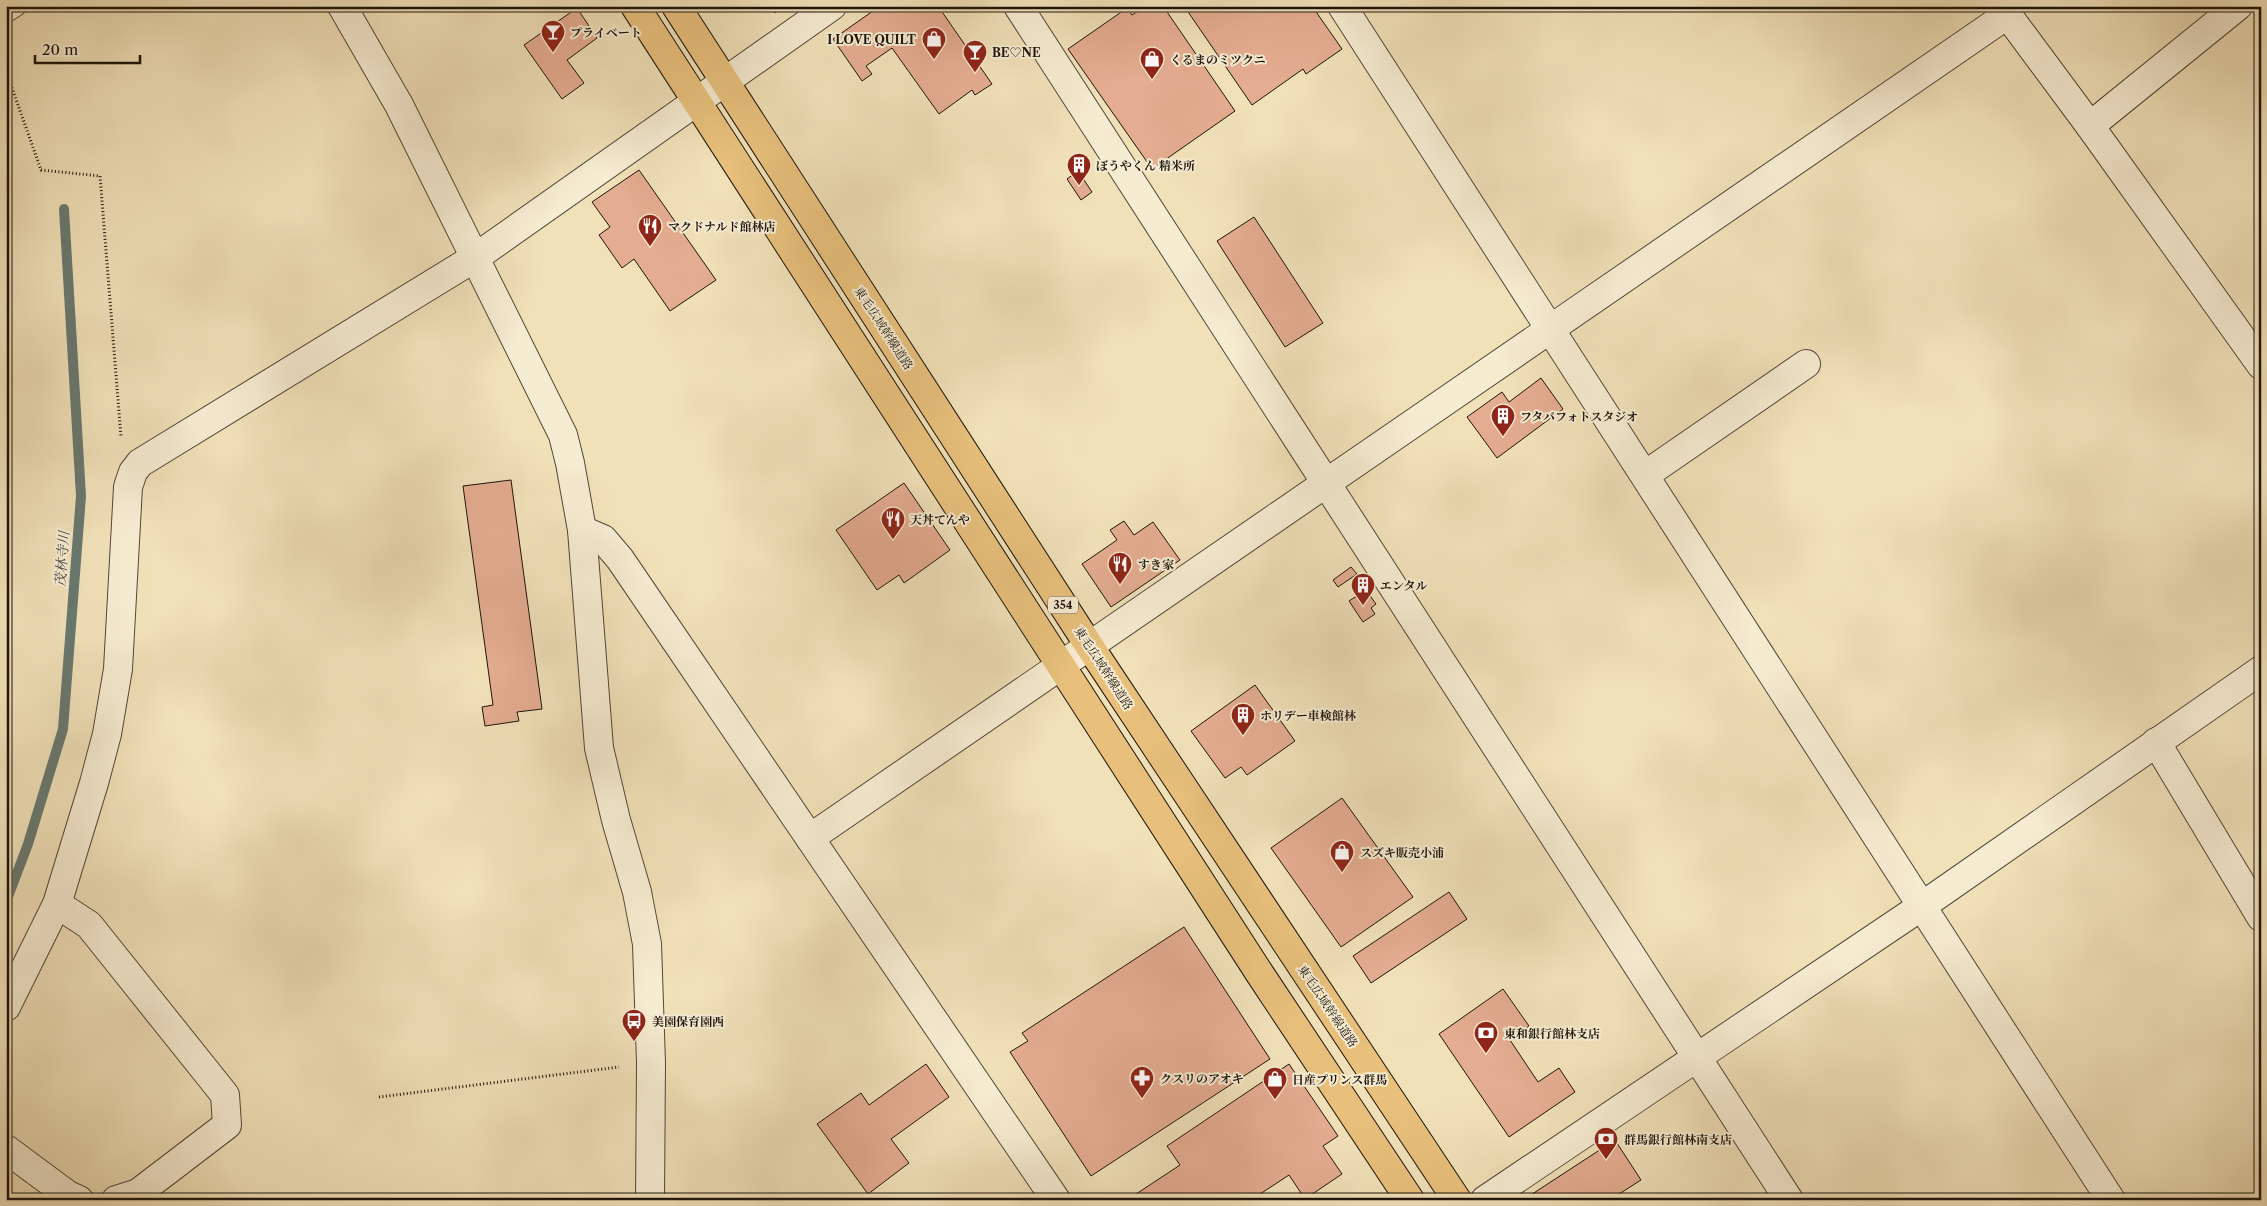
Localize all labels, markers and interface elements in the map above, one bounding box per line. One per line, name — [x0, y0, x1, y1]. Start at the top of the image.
bar icon: プライベート — [540, 19, 566, 53]
place label: プライベート — [570, 25, 642, 40]
shop icon: I LOVE QUILT — [921, 26, 947, 60]
scale bar — [35, 32, 140, 64]
place label: I LOVE QUILT — [827, 32, 917, 47]
bar icon: BE♡NE — [962, 39, 988, 73]
text: 20 m — [42, 40, 78, 59]
place label: BE♡NE — [992, 45, 1041, 60]
shop icon: くるまのミツクニ — [1139, 46, 1165, 80]
place label: くるまのミツクニ — [1170, 52, 1266, 67]
building icon: ぼうやくん 精米所 — [1066, 152, 1092, 186]
place label: ぼうやくん 精米所 — [1096, 158, 1195, 173]
restaurant icon: マクドナルド館林店 — [637, 213, 663, 247]
place label: マクドナルド館林店 — [668, 219, 775, 234]
street label: 東毛広域幹線道路 — [852, 284, 916, 372]
building icon: フタバフォトスタジオ — [1490, 403, 1516, 437]
place label: フタバフォトスタジオ — [1520, 409, 1638, 424]
restaurant icon: 天丼てんや — [880, 506, 906, 540]
place label: 天丼てんや — [910, 512, 970, 527]
water label: 茂林寺川 — [51, 528, 73, 588]
restaurant icon: すき家 — [1107, 551, 1133, 585]
place label: すき家 — [1138, 557, 1174, 572]
building icon: エンタル — [1350, 572, 1376, 606]
place label: エンタル — [1380, 578, 1428, 593]
road number: 354 — [1048, 596, 1078, 614]
street label: 東毛広域幹線道路 — [1072, 624, 1136, 712]
building icon: ホリデー車検館林 — [1230, 702, 1256, 736]
place label: ホリデー車検館林 — [1260, 708, 1357, 723]
shop icon: スズキ販売小浦 — [1329, 839, 1355, 873]
place label: スズキ販売小浦 — [1360, 845, 1444, 860]
street label: 東毛広域幹線道路 — [1295, 962, 1361, 1050]
bus stop icon: 美園保育園西 — [621, 1008, 647, 1042]
place label: 美園保育園西 — [652, 1014, 724, 1029]
bank icon: 東和銀行館林支店 — [1473, 1020, 1499, 1054]
place label: 東和銀行館林支店 — [1504, 1026, 1600, 1041]
pharmacy icon: クスリのアオキ — [1129, 1065, 1155, 1099]
shop icon: 日産プリンス群馬 — [1262, 1066, 1288, 1100]
place label: クスリのアオキ — [1160, 1071, 1244, 1086]
place label: 日産プリンス群馬 — [1292, 1072, 1387, 1087]
bank icon: 群馬銀行館林南支店 — [1593, 1126, 1619, 1160]
place label: 群馬銀行館林南支店 — [1624, 1132, 1732, 1147]

